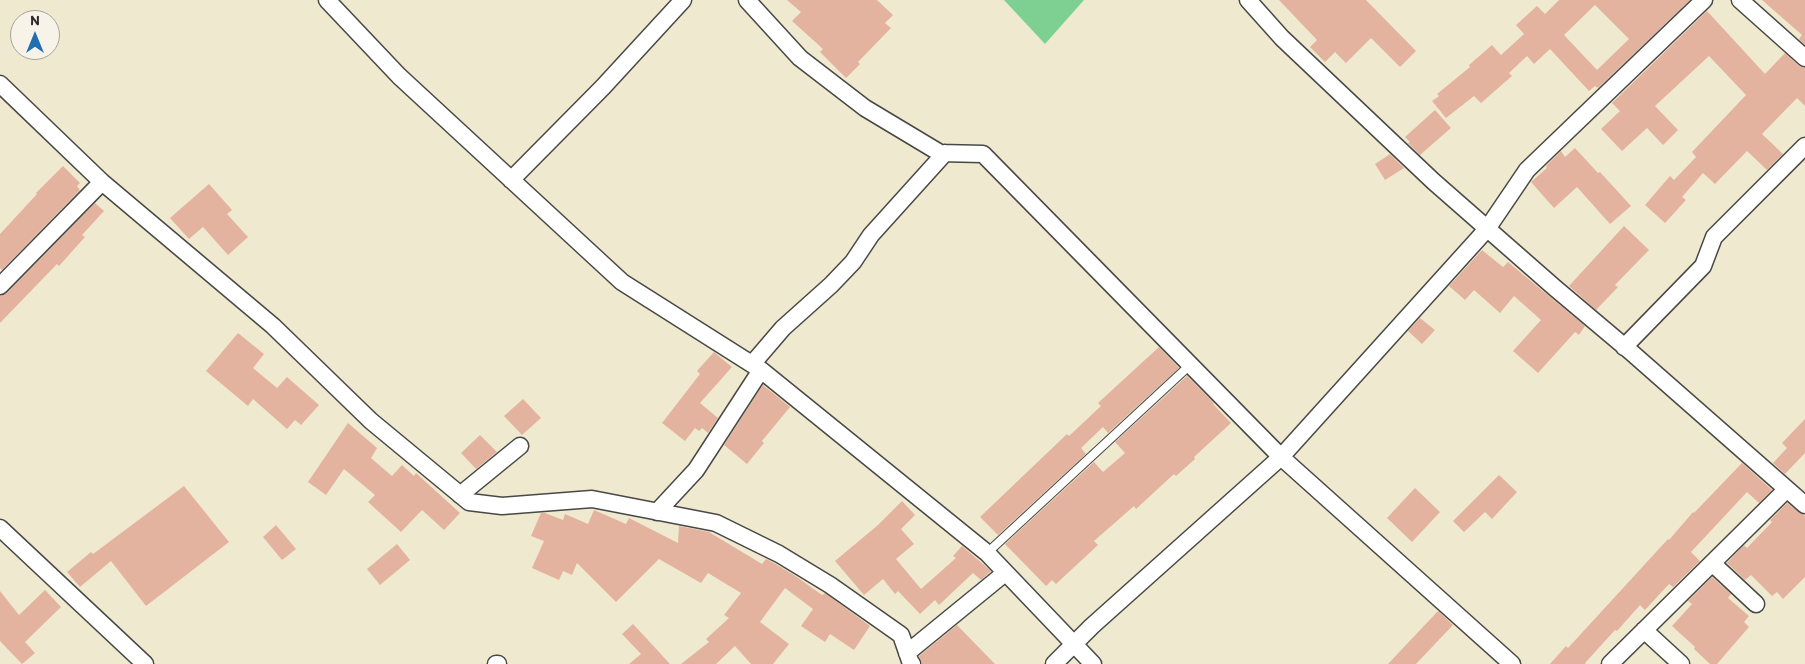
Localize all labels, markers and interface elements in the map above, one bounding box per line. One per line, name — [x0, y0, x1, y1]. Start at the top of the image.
north arrow — [10, 10, 60, 60]
text: N — [30, 12, 40, 29]

